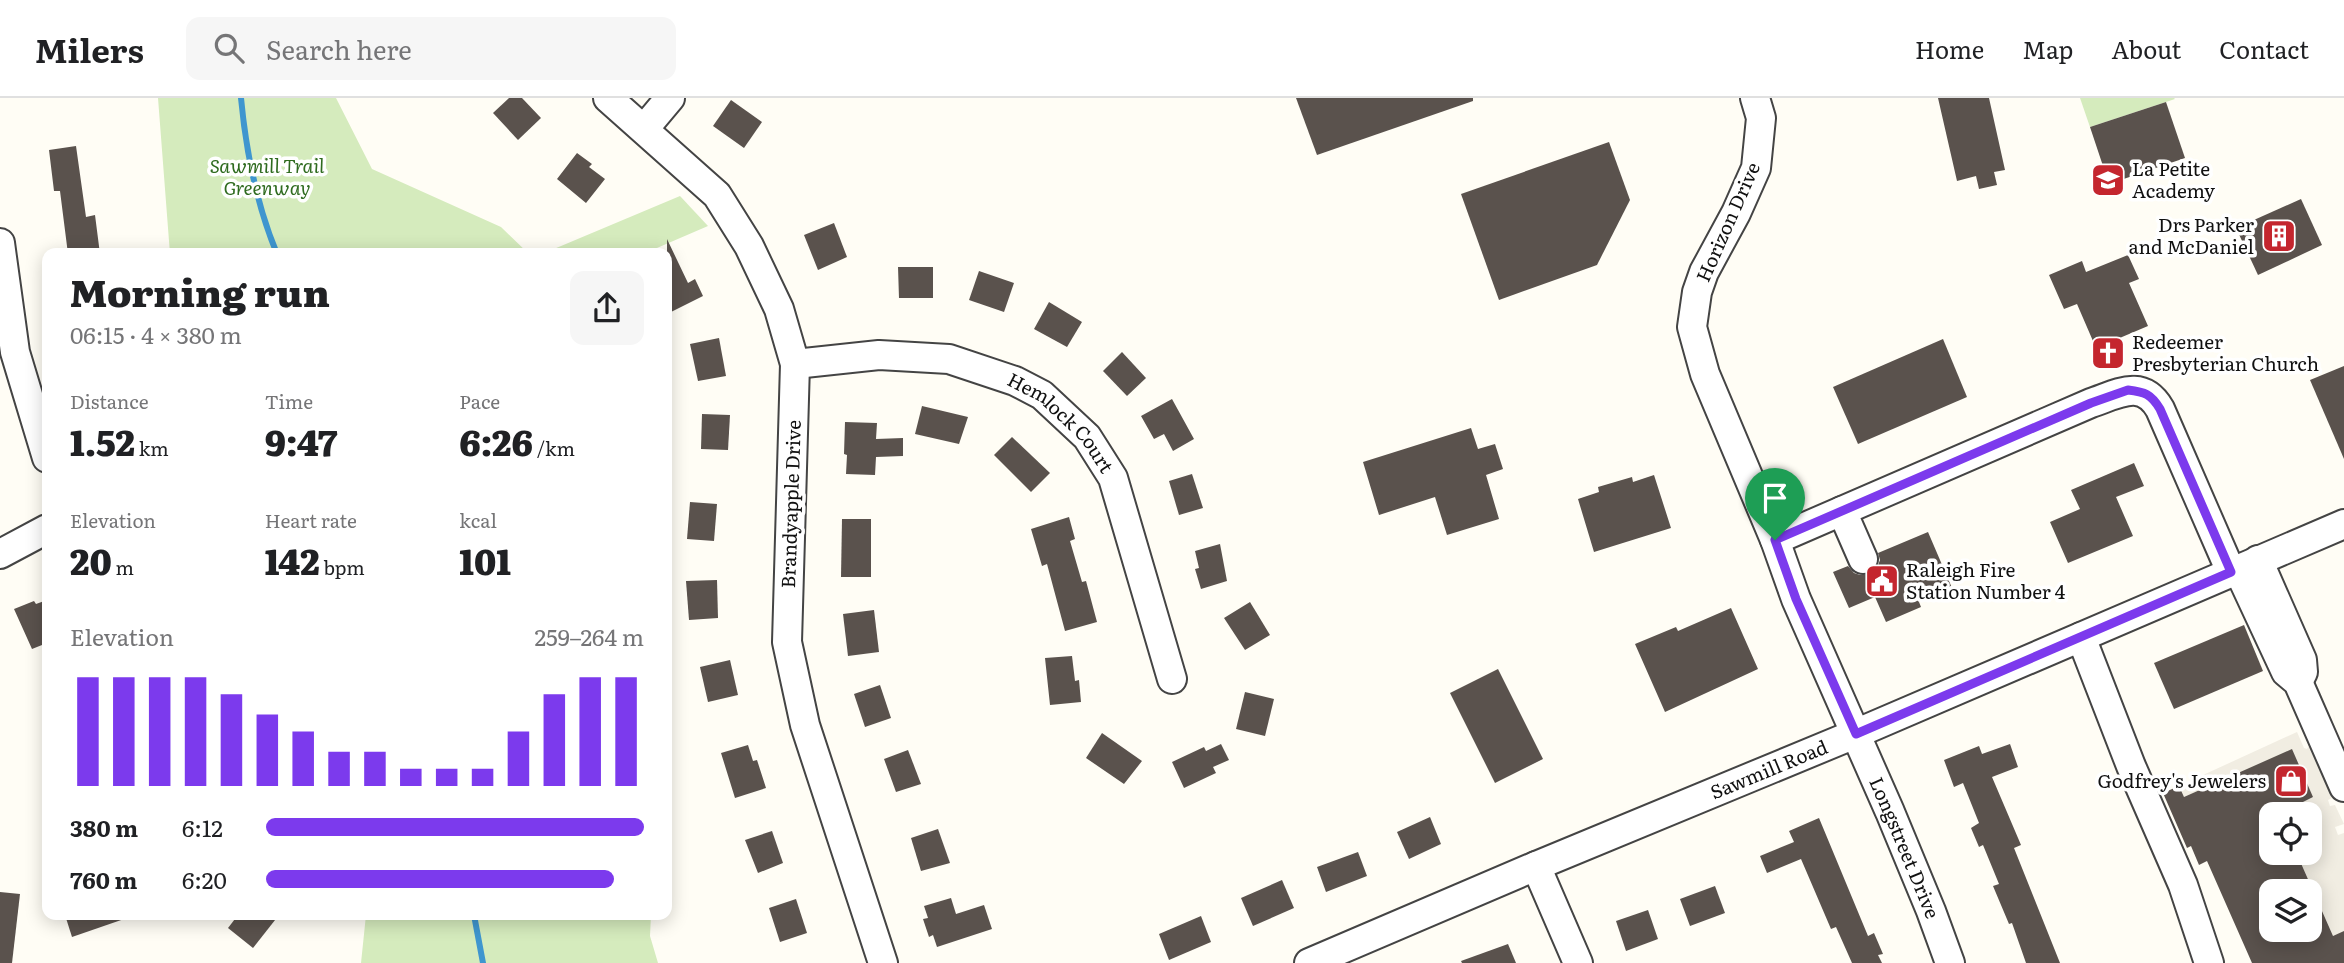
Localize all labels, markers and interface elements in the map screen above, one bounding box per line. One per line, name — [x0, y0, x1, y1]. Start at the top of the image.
search box — [186, 17, 676, 80]
text: Milers — [35, 24, 144, 73]
icon: search — [210, 29, 248, 67]
text: Search here — [266, 29, 412, 68]
text: Home — [1915, 31, 1984, 66]
text: Map — [2022, 31, 2073, 66]
text: About — [2111, 31, 2181, 66]
text: Contact — [2219, 31, 2309, 66]
park label: Sawmill Trail Greenway — [210, 151, 325, 201]
place label: La Petite Academy — [2132, 154, 2215, 204]
street label: Horizon Drive — [1688, 157, 1766, 286]
school or university icon: La Petite Academy — [2089, 161, 2127, 199]
place label: Drs Parker and McDaniel — [2128, 210, 2254, 260]
building icon: Drs Parker and McDaniel — [2260, 217, 2298, 255]
text: Morning run — [70, 262, 330, 319]
button: share — [570, 271, 644, 345]
text: 06:15 · 4 × 380 m — [70, 317, 242, 351]
place label: Redeemer Presbyterian Church — [2132, 327, 2319, 377]
church icon: Redeemer Presbyterian Church — [2089, 334, 2127, 372]
street label: Hemlock Court — [1003, 365, 1121, 478]
text: Distance — [70, 387, 149, 415]
text: Time — [265, 387, 313, 415]
text: Pace — [459, 387, 500, 415]
text: 1.52 — [70, 415, 135, 467]
text: 9:47 — [265, 415, 337, 467]
text: 6:26 — [459, 415, 533, 467]
street label: Brandyapple Drive — [773, 419, 807, 589]
text: km — [135, 434, 169, 462]
text: /km — [533, 434, 575, 462]
pin — [1745, 468, 1805, 540]
icon: arrive — [1756, 479, 1794, 517]
text: Elevation — [70, 506, 156, 534]
text: Heart rate — [265, 506, 357, 534]
text: kcal — [459, 506, 497, 534]
text: 20 — [70, 534, 112, 586]
text: 142 — [265, 534, 320, 586]
text: 101 — [459, 534, 511, 586]
text: m — [112, 553, 134, 581]
text: bpm — [320, 553, 365, 581]
place label: Raleigh Fire Station Number 4 — [1906, 555, 2066, 605]
public building icon: Raleigh Fire Station Number 4 — [1863, 562, 1901, 600]
text: Elevation — [70, 619, 174, 653]
text: 259–264 m — [534, 619, 644, 653]
street label: Sawmill Road — [1706, 732, 1832, 805]
shop icon: Godfrey's Jewelers — [2272, 762, 2310, 800]
place label: Godfrey's Jewelers — [2097, 766, 2266, 794]
street label: Longstreet Drive — [1863, 772, 1948, 922]
map controls — [2259, 802, 2322, 942]
button: locate — [2259, 802, 2322, 865]
text: 380 m — [70, 810, 138, 844]
text: 6:12 — [182, 810, 223, 844]
text: 760 m — [70, 862, 137, 896]
text: 6:20 — [182, 862, 227, 896]
button: layers — [2259, 879, 2322, 942]

